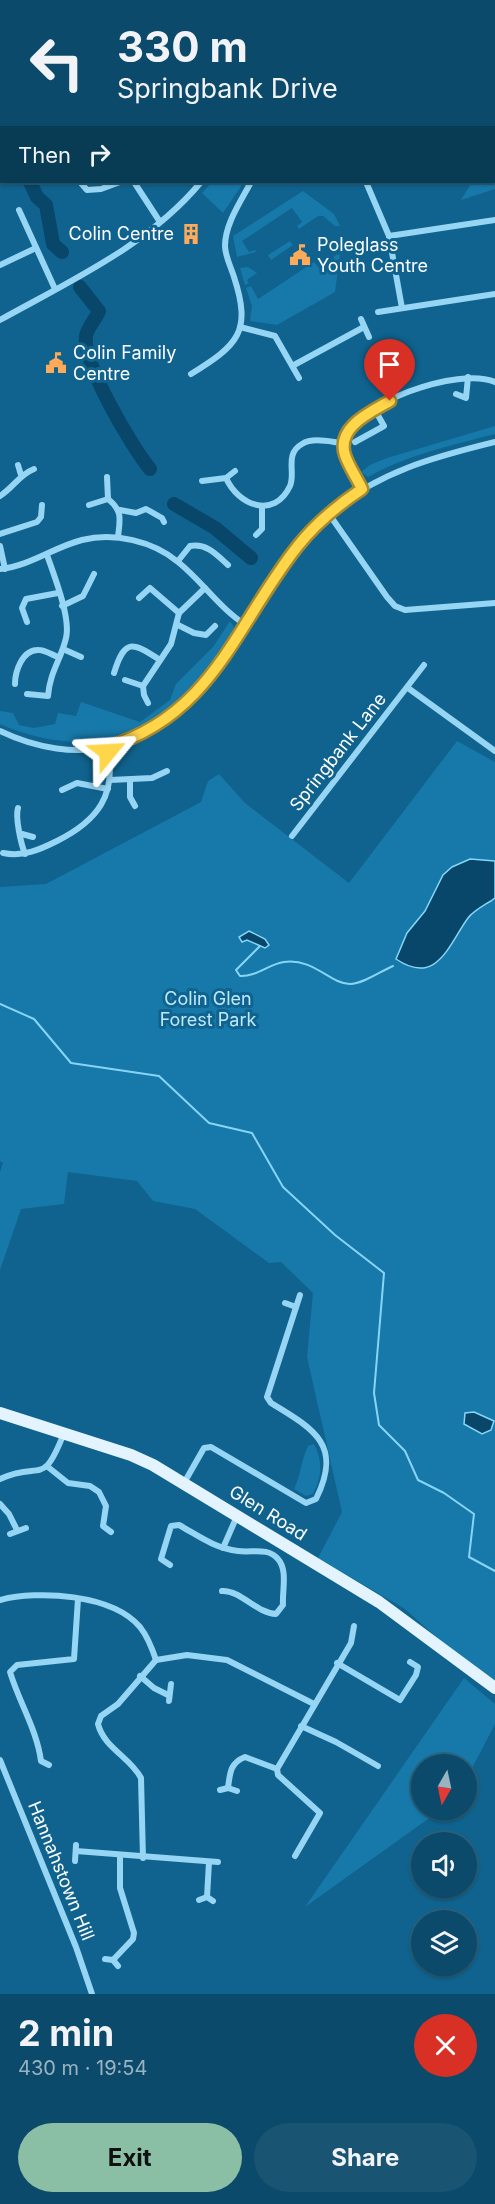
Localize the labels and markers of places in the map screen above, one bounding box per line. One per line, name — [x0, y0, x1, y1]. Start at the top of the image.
building icon: Colin Centre — [179, 222, 203, 246]
place label: Colin Centre — [69, 223, 174, 244]
place label: Poleglass Youth Centre — [317, 234, 428, 276]
public building icon: Poleglass Youth Centre — [288, 243, 312, 267]
pin — [364, 339, 415, 401]
place label: Colin Family Centre — [73, 342, 176, 384]
public building icon: Colin Family Centre — [44, 351, 68, 375]

